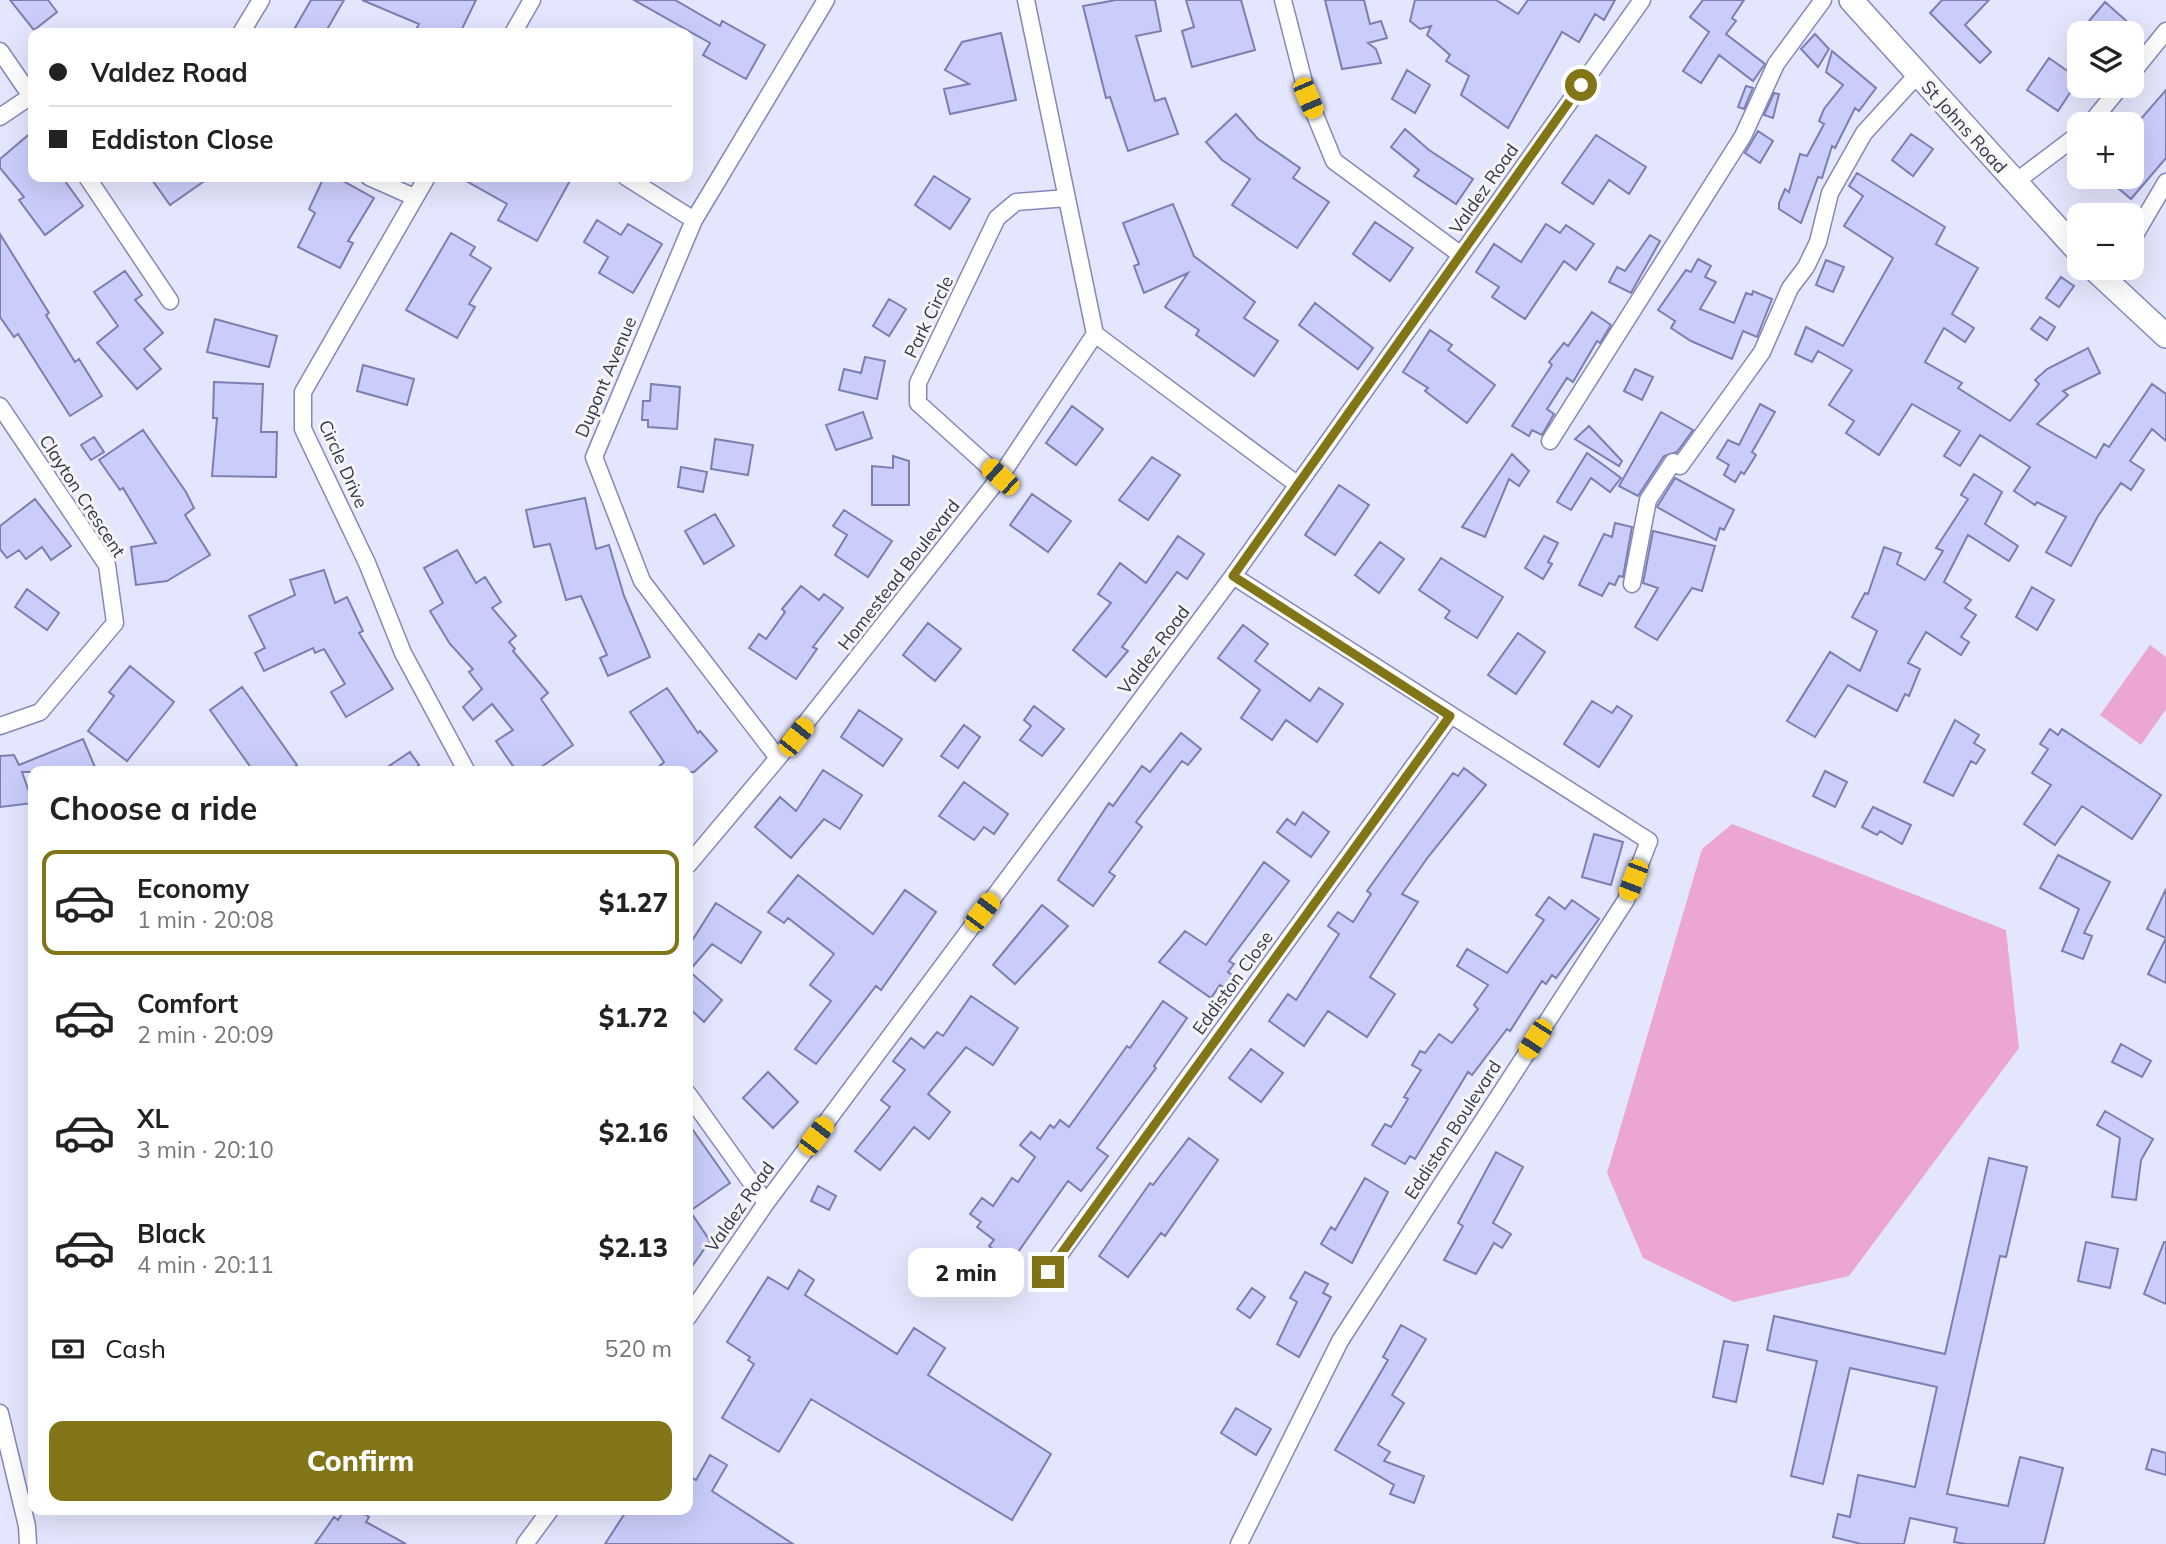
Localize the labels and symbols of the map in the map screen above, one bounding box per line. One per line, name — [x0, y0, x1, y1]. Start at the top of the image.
route start — [1565, 69, 1597, 101]
car — [1291, 75, 1326, 121]
street label: St Johns Road — [1917, 75, 2012, 178]
street label: Valdez Road — [1444, 139, 1523, 238]
street label: Park Circle — [899, 272, 958, 362]
street label: Dupont Avenue — [570, 313, 641, 441]
street label: Circle Drive — [314, 416, 373, 511]
street label: Clayton Crescent — [34, 430, 131, 561]
car — [978, 455, 1023, 499]
street label: Homestead Boulevard — [833, 495, 965, 655]
street label: Valdez Road — [1113, 601, 1194, 699]
car — [775, 714, 818, 760]
car — [1616, 857, 1651, 903]
car — [961, 889, 1004, 935]
street label: Eddiston Close — [1187, 926, 1278, 1039]
car — [1515, 1016, 1556, 1062]
street label: Eddiston Boulevard — [1399, 1056, 1506, 1204]
car — [795, 1113, 838, 1159]
street label: Valdez Road — [700, 1157, 779, 1256]
callout: 2 min — [908, 1248, 1024, 1296]
route end — [1032, 1256, 1064, 1288]

